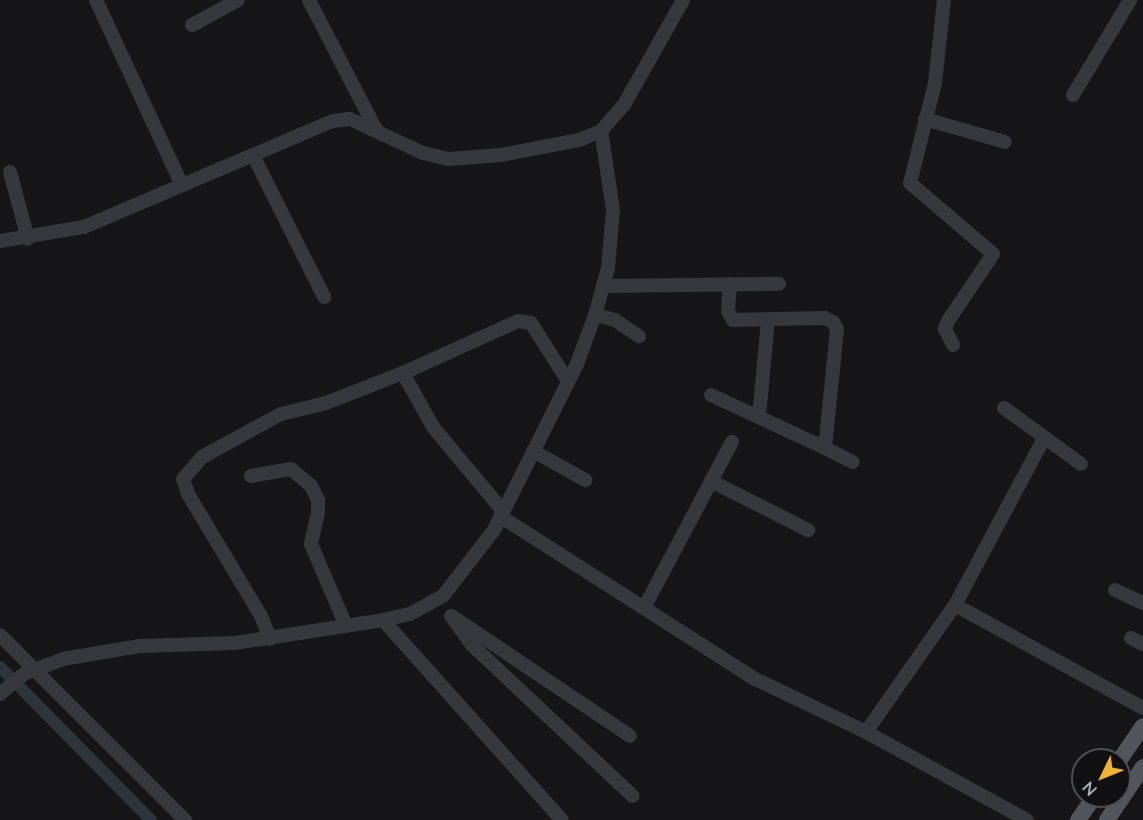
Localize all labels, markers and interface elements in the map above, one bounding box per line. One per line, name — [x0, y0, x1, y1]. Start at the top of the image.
north arrow — [1071, 748, 1131, 808]
text: N — [1078, 778, 1100, 800]

